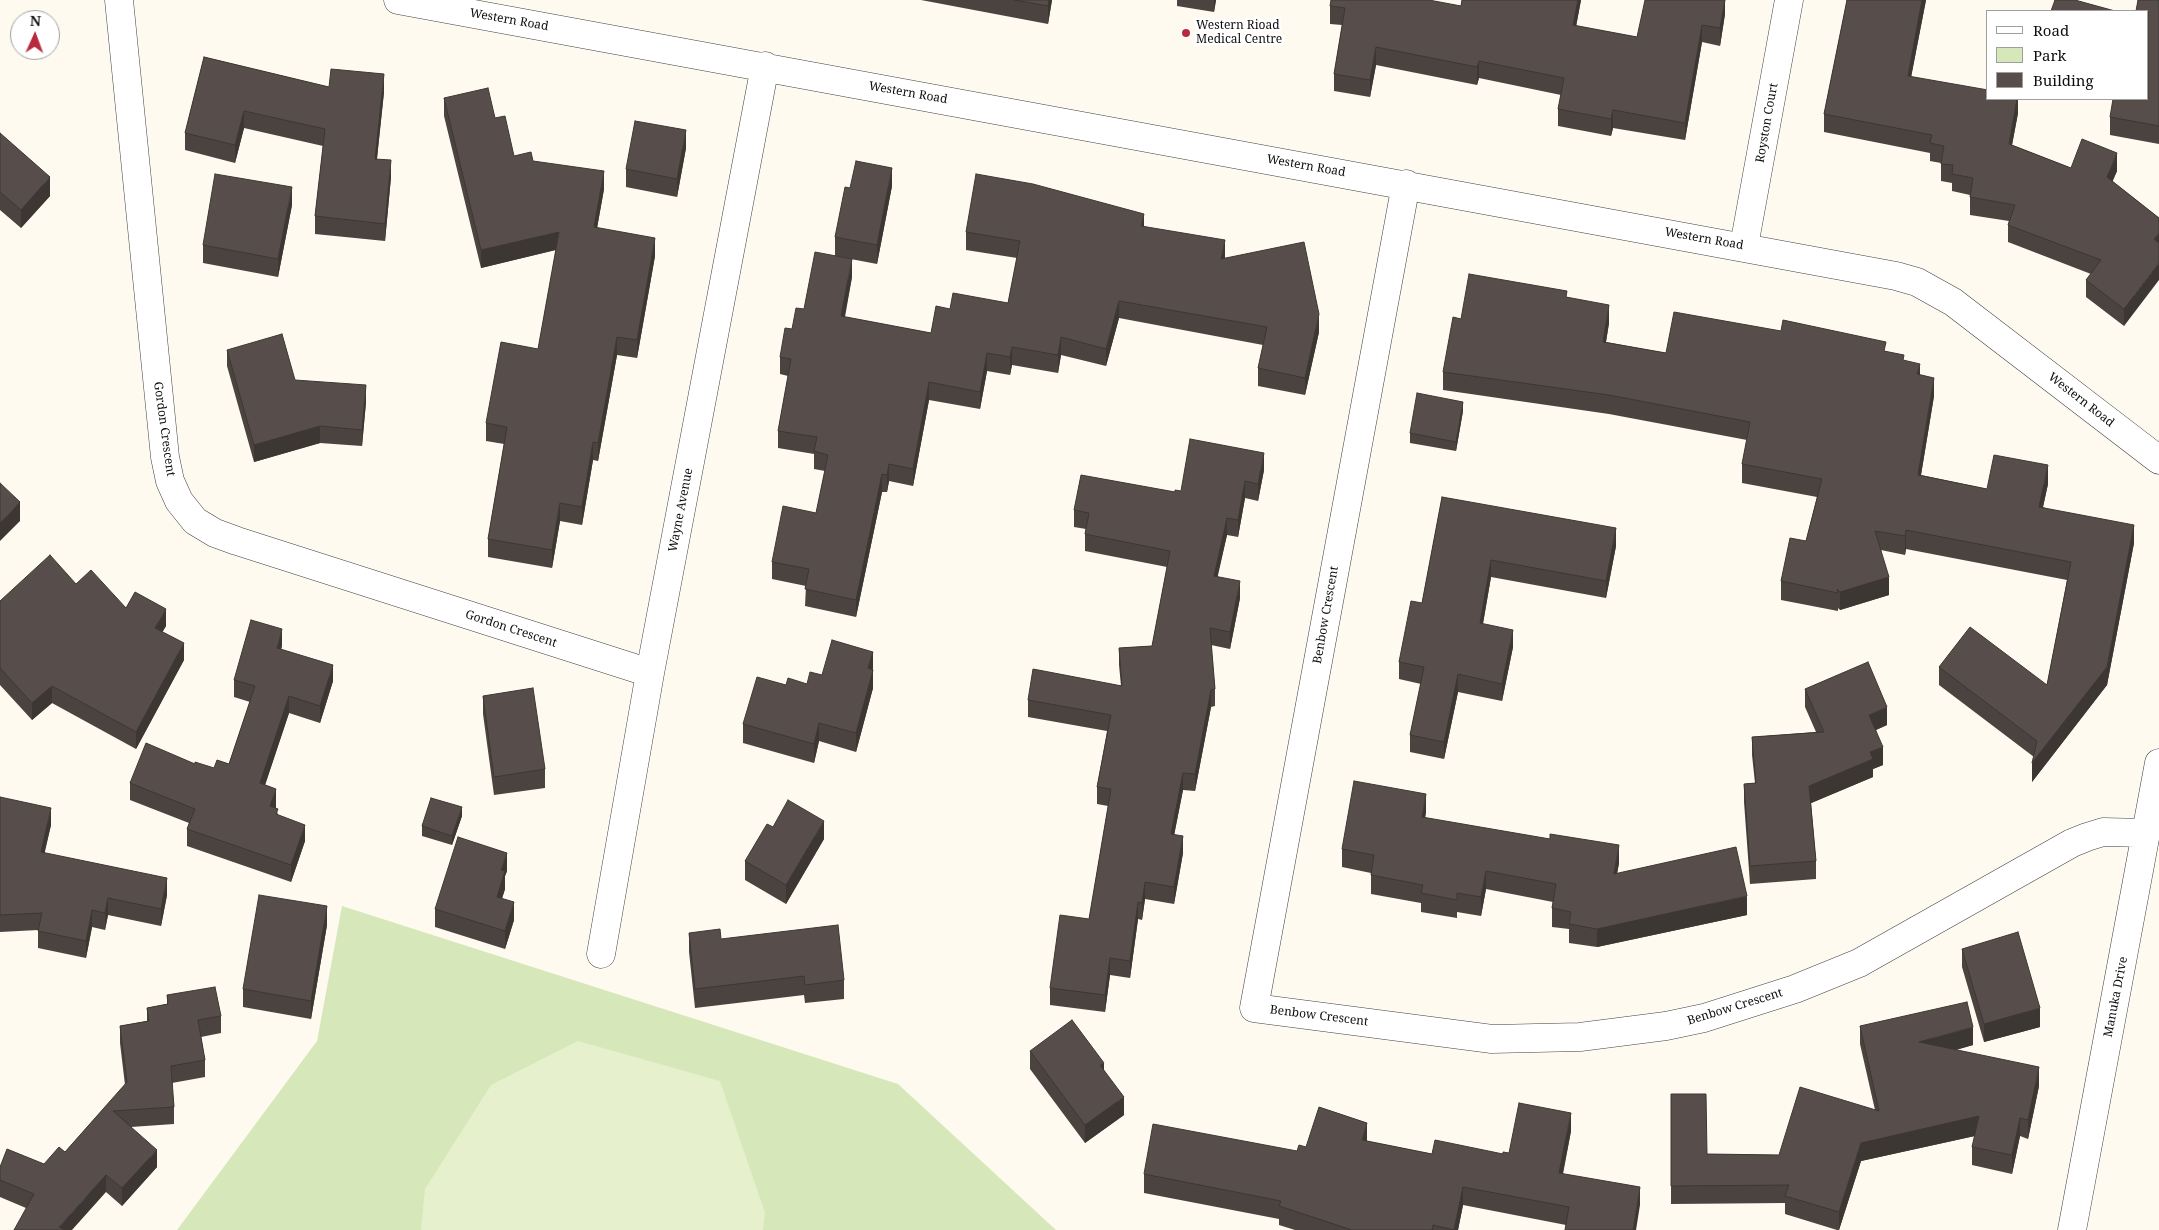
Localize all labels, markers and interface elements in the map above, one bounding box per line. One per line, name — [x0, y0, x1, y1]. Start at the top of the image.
street label: Western Road — [468, 6, 550, 34]
north arrow — [10, 10, 60, 60]
legend — [1986, 10, 2149, 100]
text: N — [30, 11, 41, 30]
place label: Western Rioad Medical Centre — [1196, 19, 1282, 47]
text: Road — [2033, 20, 2069, 40]
marker: Western Rioad Medical Centre — [1180, 27, 1192, 39]
text: Park — [2033, 45, 2066, 65]
text: Building — [2033, 70, 2094, 90]
street label: Western Road — [867, 79, 949, 107]
street label: Royston Court — [1753, 82, 1781, 164]
street label: Western Road — [1265, 152, 1347, 180]
street label: Western Road — [1663, 225, 1745, 253]
street label: Western Road — [2045, 370, 2117, 430]
street label: Gordon Crescent — [150, 381, 178, 477]
street label: Wayne Avenue — [666, 467, 696, 553]
street label: Benbow Crescent — [1310, 565, 1342, 665]
street label: Gordon Crescent — [463, 607, 559, 651]
street label: Manuka Drive — [2101, 955, 2131, 1039]
street label: Benbow Crescent — [1686, 986, 1784, 1028]
street label: Benbow Crescent — [1269, 1003, 1369, 1029]

